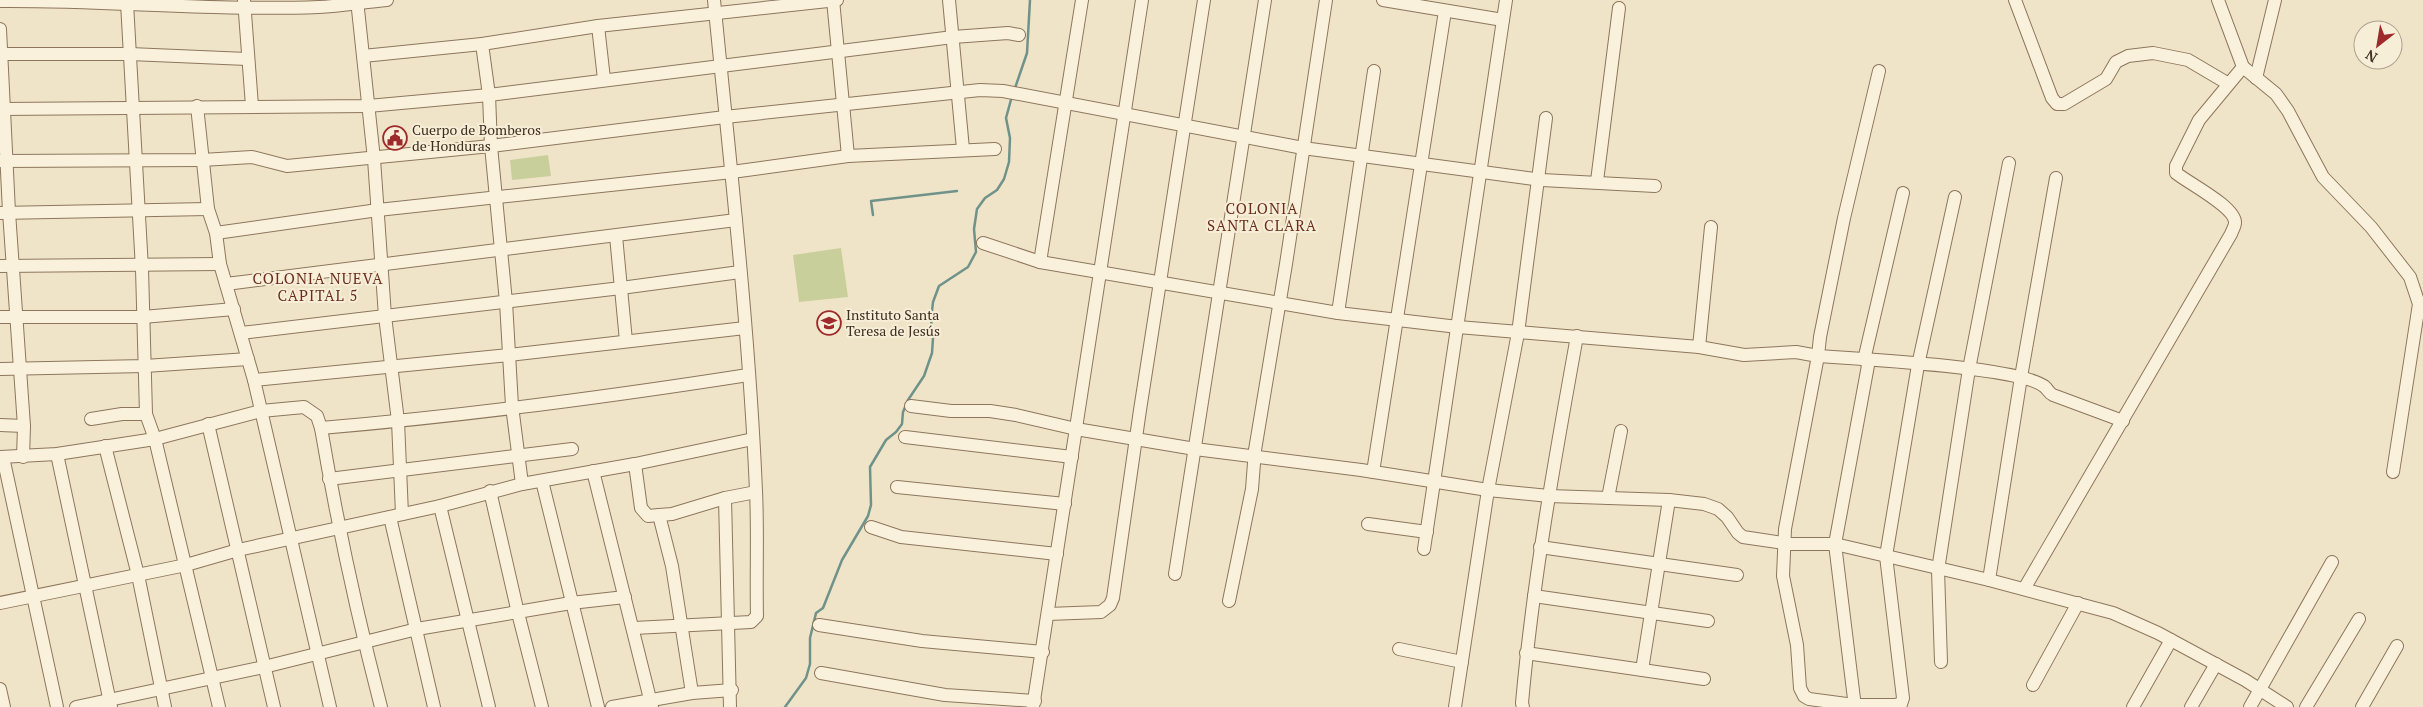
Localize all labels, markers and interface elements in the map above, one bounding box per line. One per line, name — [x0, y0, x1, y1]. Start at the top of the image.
north arrow — [2353, 20, 2403, 70]
text: N — [2361, 45, 2380, 67]
place label: Cuerpo de Bomberos de Honduras — [412, 120, 541, 155]
public building icon: Cuerpo de Bomberos de Honduras — [382, 125, 408, 151]
district label: COLONIA SANTA CLARA — [1207, 198, 1317, 235]
district label: COLONIA NUEVA CAPITAL 5 — [253, 268, 384, 305]
place label: Instituto Santa Teresa de Jesús — [846, 305, 940, 340]
school or university icon: Instituto Santa Teresa de Jesús — [816, 310, 842, 336]

